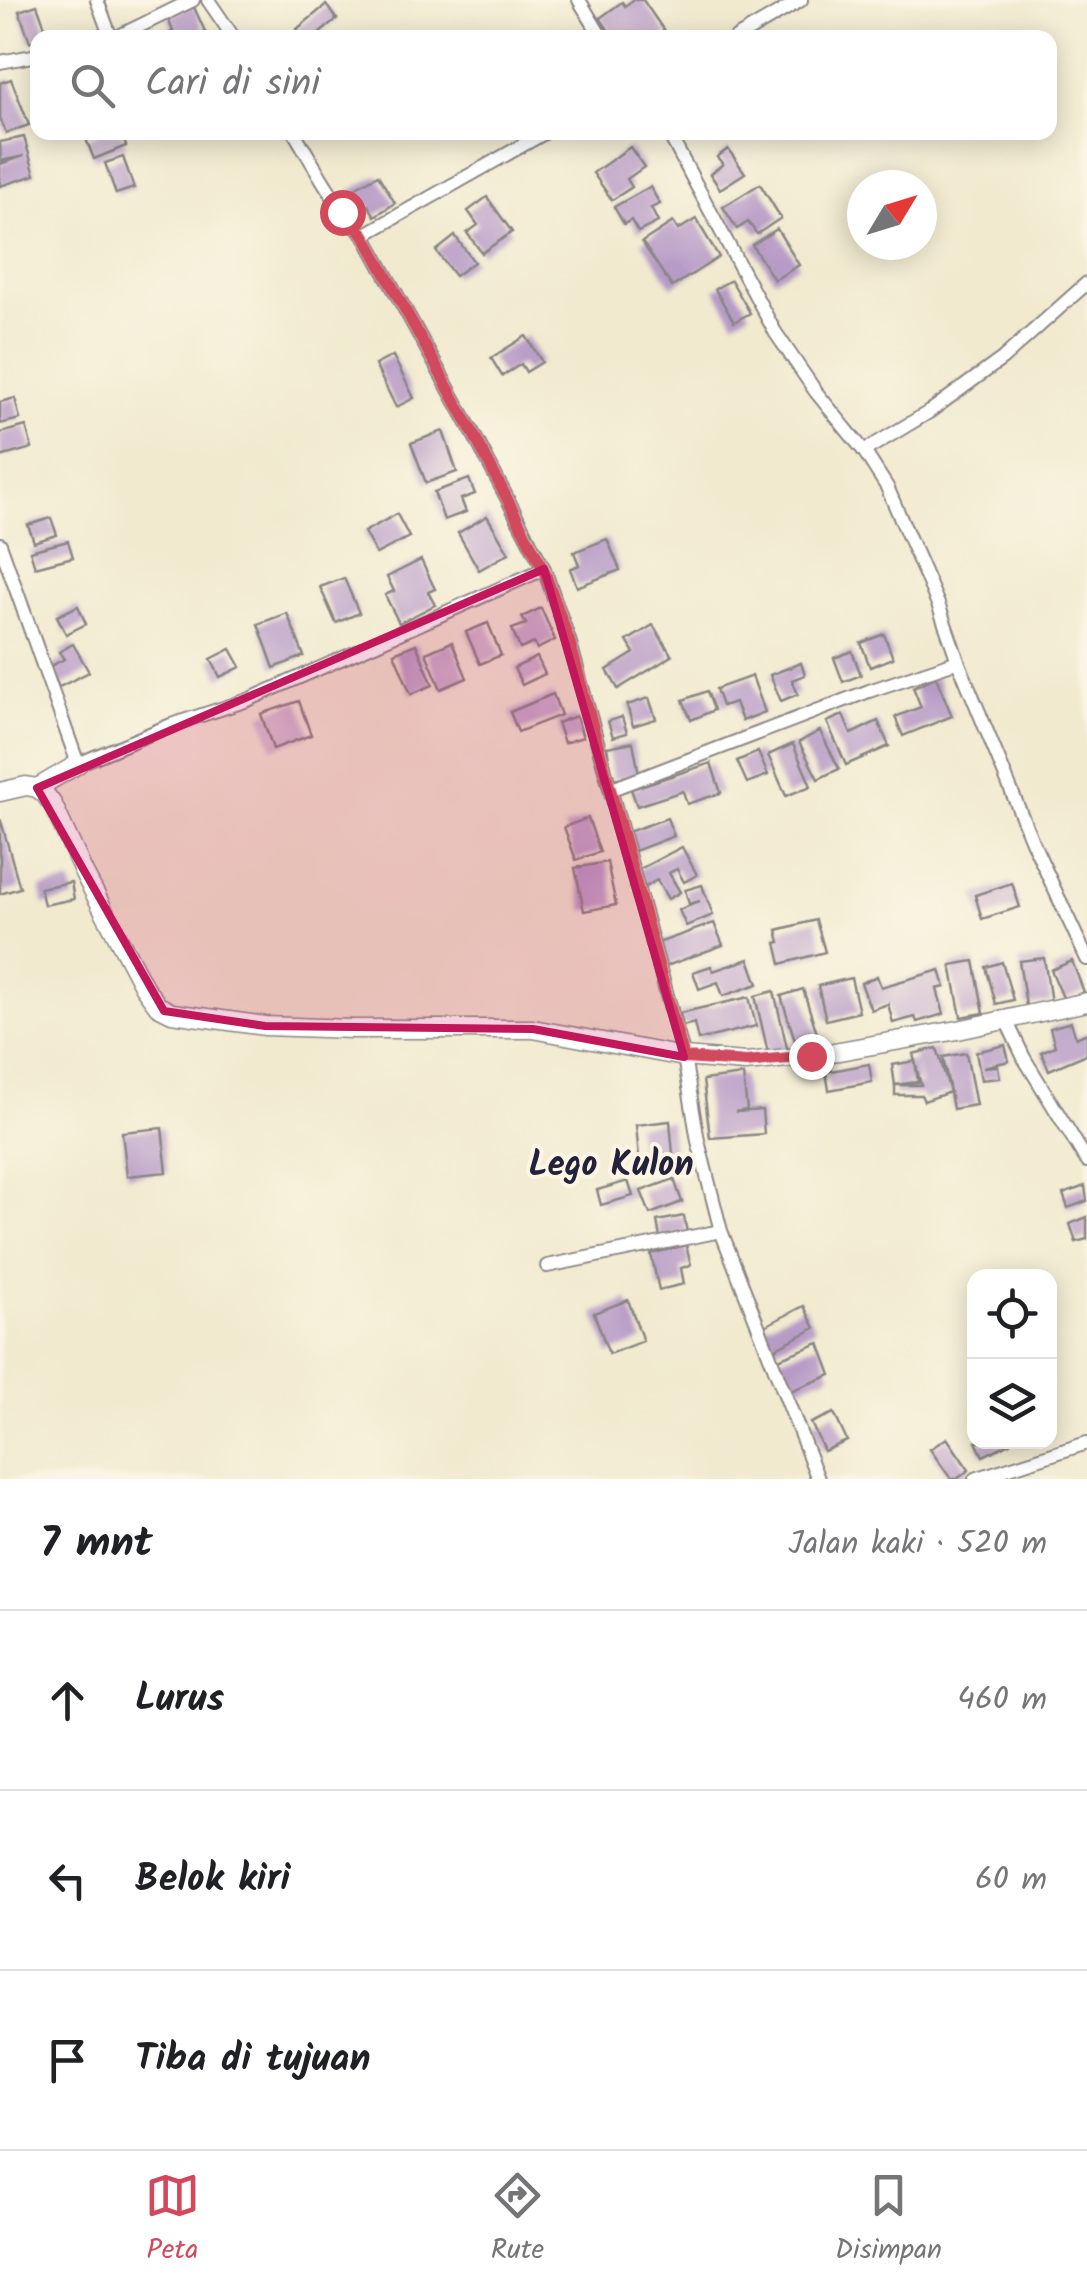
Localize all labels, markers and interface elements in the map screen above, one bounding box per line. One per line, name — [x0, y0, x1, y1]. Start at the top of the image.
search box — [30, 30, 1057, 140]
text: Cari di sini — [145, 55, 320, 115]
icon: search — [65, 58, 120, 113]
north arrow — [847, 170, 937, 260]
route start — [320, 190, 366, 236]
route end — [789, 1034, 835, 1080]
district label: Lego Kulon — [528, 1138, 694, 1194]
map controls — [967, 1269, 1057, 1449]
button: locate — [967, 1269, 1057, 1359]
button: layers — [967, 1359, 1057, 1449]
text: 7 mnt — [40, 1511, 153, 1578]
text: Jalan kaki · 520 m — [788, 1519, 1047, 1570]
text: Lurus — [135, 1670, 224, 1730]
icon: ahead — [40, 1673, 95, 1728]
text: 460 m — [957, 1675, 1047, 1726]
text: Belok kiri — [135, 1850, 290, 1910]
icon: left — [40, 1853, 95, 1908]
text: 60 m — [975, 1855, 1047, 1906]
text: Tiba di tujuan — [135, 2030, 371, 2090]
icon: arrive — [40, 2033, 95, 2088]
tab: Peta — [145, 2168, 200, 2273]
tab: Rute — [490, 2168, 545, 2273]
tab: Disimpan — [835, 2168, 942, 2273]

